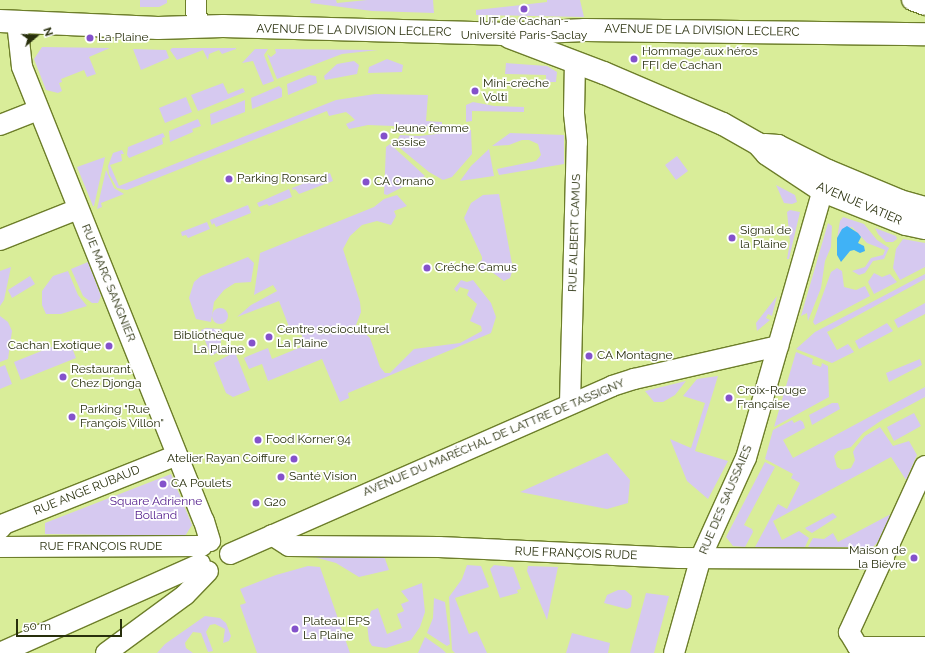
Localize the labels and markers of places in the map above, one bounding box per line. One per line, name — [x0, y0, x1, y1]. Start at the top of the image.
marker: IUT de Cachan - Université Paris-Saclay — [519, 4, 529, 14]
place label: IUT de Cachan - Université Paris-Saclay — [461, 15, 587, 43]
place label: La Plaine — [98, 31, 149, 45]
marker: La Plaine — [85, 33, 95, 43]
place label: Hommage aux héros FFI de Cachan — [642, 45, 758, 73]
marker: Hommage aux héros FFI de Cachan — [629, 54, 639, 64]
place label: Mini-crèche Volti — [483, 77, 549, 105]
marker: Mini-crèche Volti — [470, 86, 480, 96]
place label: Jeune femme assise — [392, 122, 469, 150]
marker: Jeune femme assise — [379, 131, 389, 141]
place label: Parking Ronsard — [237, 172, 327, 186]
marker: Parking Ronsard — [224, 174, 234, 184]
place label: CA Ornano — [374, 175, 434, 189]
marker: CA Ornano — [361, 177, 371, 187]
place label: Signal de la Plaine — [740, 224, 792, 252]
marker: Signal de la Plaine — [727, 233, 737, 243]
place label: Créche Camus — [435, 261, 517, 275]
marker: Créche Camus — [422, 263, 432, 273]
place label: Centre socioculturel La Plaine — [277, 323, 389, 351]
place label: Bibliothèque La Plaine — [173, 329, 244, 357]
marker: Centre socioculturel La Plaine — [264, 332, 274, 342]
marker: Bibliothèque La Plaine — [247, 338, 257, 348]
place label: Cachan Exotique — [8, 339, 101, 353]
marker: Cachan Exotique — [104, 341, 114, 351]
place label: CA Montagne — [597, 349, 673, 363]
marker: CA Montagne — [584, 351, 594, 361]
place label: Restaurant Chez Djonga — [71, 363, 142, 391]
marker: Restaurant Chez Djonga — [58, 372, 68, 382]
place label: Croix-Rouge Française — [737, 384, 806, 412]
marker: Croix-Rouge Française — [724, 393, 734, 403]
place label: Parking "Rue François Villon" — [80, 403, 164, 431]
marker: Parking "Rue François Villon" — [67, 412, 77, 422]
place label: Food Korner 94 — [266, 433, 351, 447]
marker: Food Korner 94 — [253, 435, 263, 445]
place label: Atelier Rayan Coiffure — [167, 452, 286, 466]
marker: Atelier Rayan Coiffure — [289, 454, 299, 464]
place label: Santé Vision — [289, 470, 357, 484]
marker: Santé Vision — [276, 472, 286, 482]
place label: CA Poulets — [171, 477, 232, 491]
marker: CA Poulets — [158, 479, 168, 489]
place label: G20 — [264, 496, 286, 510]
marker: G20 — [251, 498, 261, 508]
place label: Maison de la Bièvre — [849, 544, 906, 572]
marker: Maison de la Bièvre — [909, 553, 919, 563]
place label: Plateau EPS La Plaine — [303, 615, 370, 643]
marker: Plateau EPS La Plaine — [290, 624, 300, 634]

